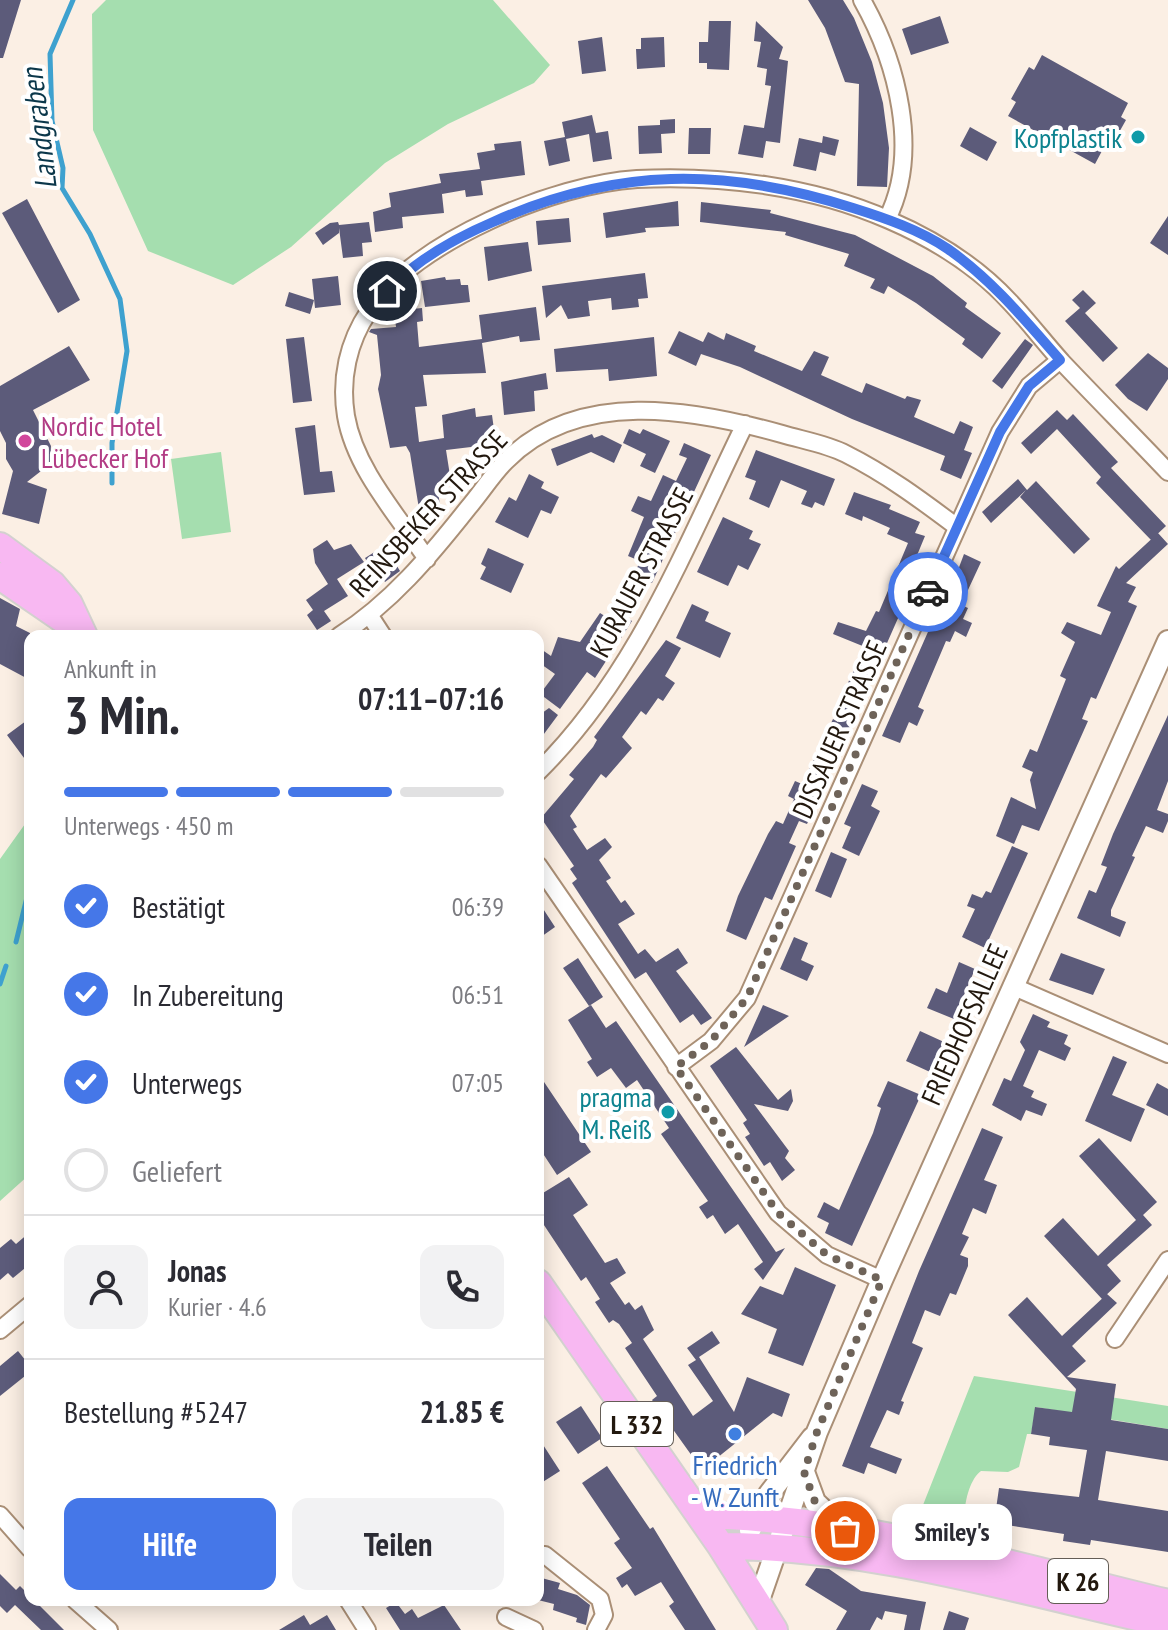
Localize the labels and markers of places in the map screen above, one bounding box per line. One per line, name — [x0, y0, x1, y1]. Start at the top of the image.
place label: Kopfplastik — [1014, 119, 1122, 156]
marker: Kopfplastik — [1129, 128, 1147, 146]
pin — [353, 257, 421, 325]
place label: Nordic Hotel Lübecker Hof — [41, 407, 170, 476]
marker: Nordic Hotel Lübecker Hof — [16, 432, 34, 450]
place label: pragma M. Reiß — [579, 1078, 652, 1147]
marker: pragma M. Reiß — [659, 1103, 677, 1121]
marker: Friedrich - W. Zunft — [726, 1425, 744, 1443]
place label: Friedrich - W. Zunft — [691, 1446, 779, 1515]
pin — [811, 1497, 879, 1565]
callout: Smiley's — [893, 1503, 1013, 1559]

